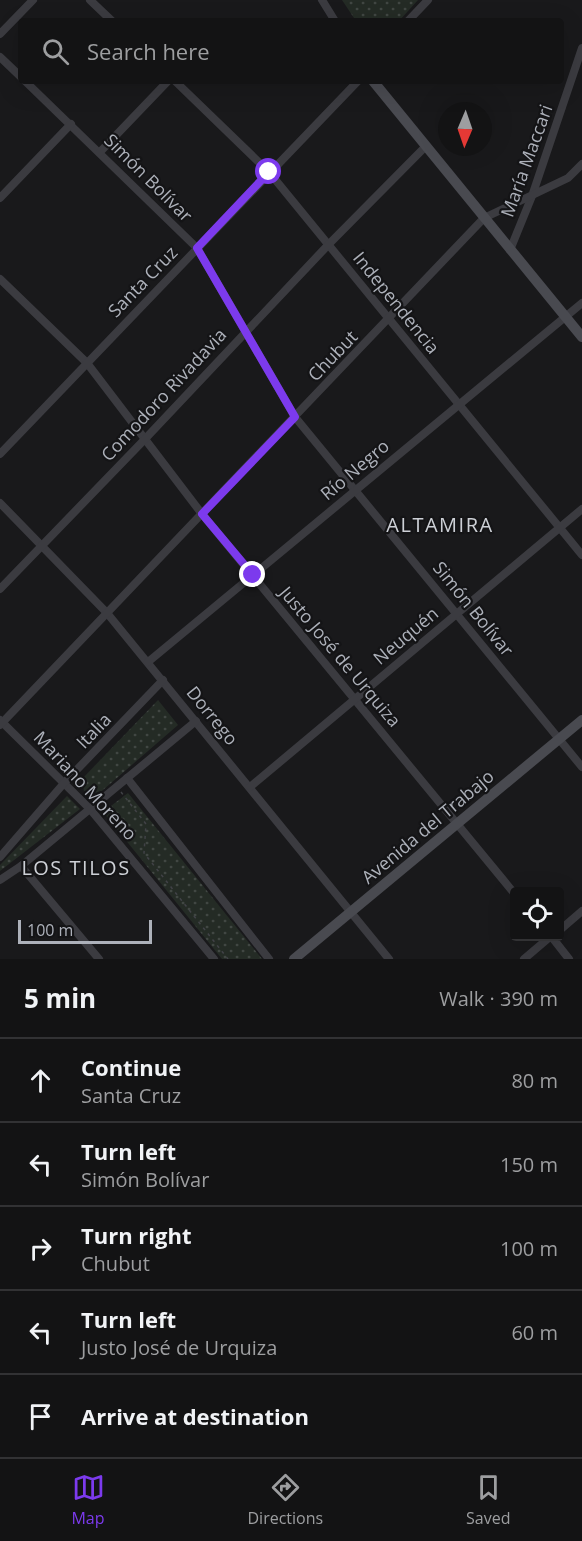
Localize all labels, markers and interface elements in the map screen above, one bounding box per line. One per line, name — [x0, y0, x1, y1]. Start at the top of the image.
search box — [18, 18, 564, 84]
icon: search — [39, 35, 72, 68]
text: Search here — [87, 36, 210, 66]
street label: María Maccari — [495, 101, 558, 220]
north arrow — [438, 102, 492, 156]
street label: Simón Bolívar — [99, 128, 198, 227]
route start — [255, 158, 281, 184]
street label: Santa Cruz — [102, 241, 182, 322]
street label: Independencia — [348, 246, 445, 358]
street label: Comodoro Rivadavia — [95, 323, 231, 466]
street label: Chubut — [302, 325, 362, 386]
street label: Río Negro — [315, 433, 394, 505]
district label: ALTAMIRA — [386, 511, 494, 538]
street label: Simón Bolívar — [428, 556, 520, 661]
route end — [239, 561, 265, 587]
street label: Justo José de Urquiza — [273, 579, 407, 732]
street label: Neuquén — [368, 601, 443, 669]
street label: Dorrego — [182, 681, 244, 750]
street label: Italia — [71, 707, 116, 753]
street label: Mariano Moreno — [29, 726, 143, 845]
street label: Avenida del Trabajo — [356, 764, 499, 889]
district label: LOS TILOS — [21, 854, 131, 881]
map controls — [510, 887, 564, 941]
button: locate — [510, 887, 564, 941]
scale bar — [18, 917, 152, 944]
text: 100 m — [27, 919, 73, 941]
text: 5 min — [24, 980, 96, 1016]
text: Walk · 390 m — [439, 985, 558, 1012]
text: Continue — [81, 1052, 181, 1082]
icon: ahead — [24, 1064, 57, 1097]
text: 80 m — [511, 1067, 558, 1094]
text: Santa Cruz — [81, 1082, 181, 1109]
text: Turn left — [81, 1136, 176, 1166]
icon: left — [24, 1148, 57, 1181]
text: 150 m — [500, 1151, 558, 1178]
text: Simón Bolívar — [81, 1166, 209, 1193]
text: Turn right — [81, 1220, 192, 1250]
icon: right — [24, 1232, 57, 1265]
text: 100 m — [500, 1235, 558, 1262]
text: Chubut — [81, 1250, 150, 1277]
text: Turn left — [81, 1304, 176, 1334]
icon: left — [24, 1316, 57, 1349]
text: 60 m — [511, 1319, 558, 1346]
text: Justo José de Urquiza — [81, 1334, 277, 1361]
icon: arrive — [24, 1400, 57, 1433]
text: Arrive at destination — [81, 1401, 309, 1431]
tab: Map — [71, 1471, 105, 1529]
tab: Directions — [247, 1471, 323, 1529]
tab: Saved — [466, 1471, 511, 1529]

